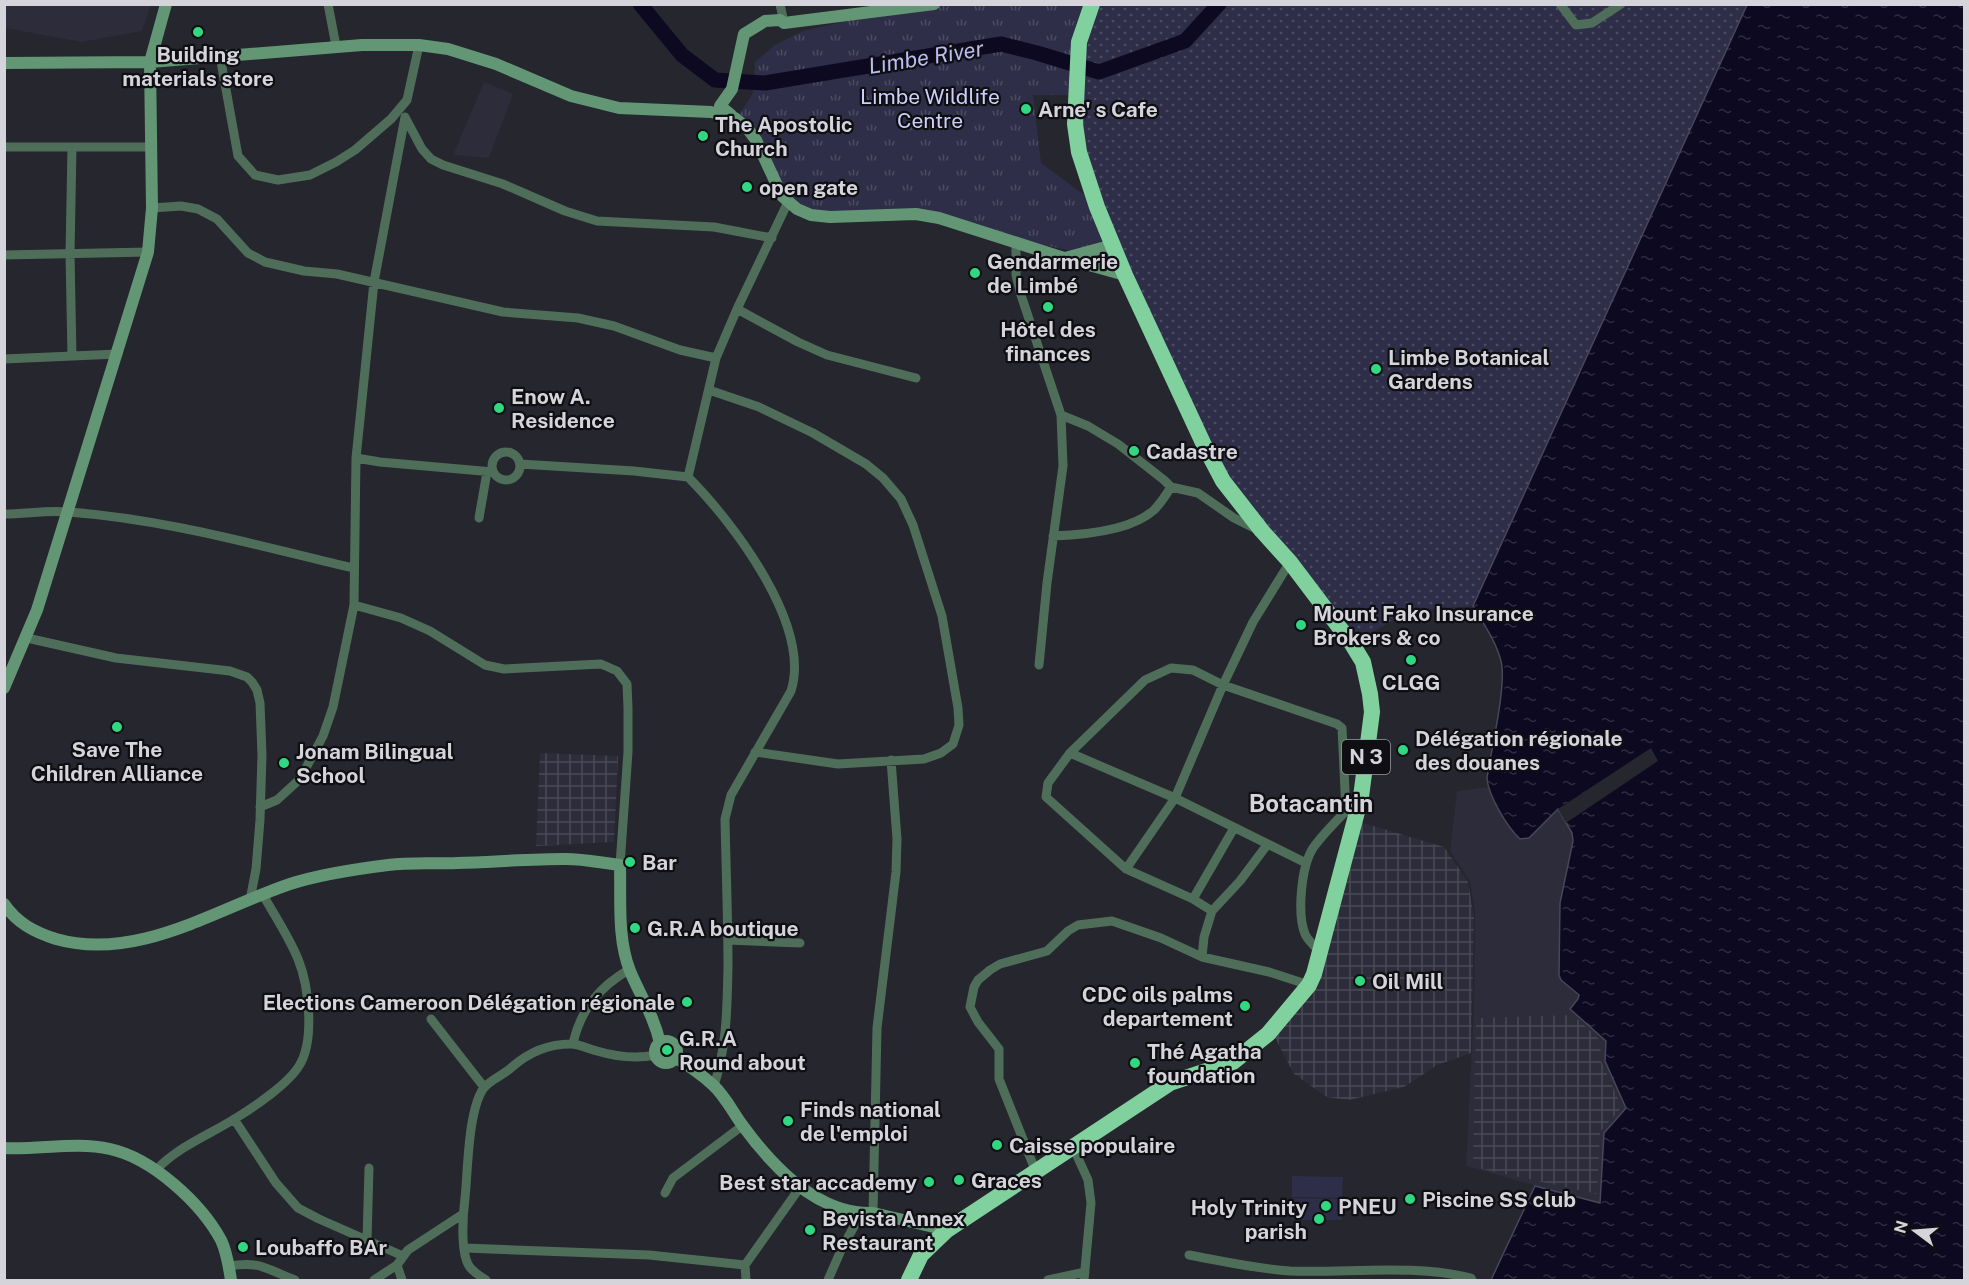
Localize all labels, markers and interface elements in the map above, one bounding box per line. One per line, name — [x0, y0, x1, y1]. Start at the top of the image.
marker: Building materials store — [191, 25, 205, 39]
water label: Limbe River — [867, 35, 986, 79]
place label: Building materials store — [122, 42, 274, 91]
park label: Limbe Wildlife Centre — [860, 84, 1000, 133]
place label: Arne' s Cafe — [1038, 97, 1158, 122]
marker: Arne' s Cafe — [1019, 102, 1033, 116]
place label: The Apostolic Church — [715, 112, 853, 161]
marker: The Apostolic Church — [696, 129, 710, 143]
place label: open gate — [759, 175, 858, 200]
marker: open gate — [740, 180, 754, 194]
place label: Gendarmerie de Limbé — [987, 249, 1118, 298]
marker: Gendarmerie de Limbé — [968, 266, 982, 280]
marker: Hôtel des finances — [1041, 300, 1055, 314]
place label: Hôtel des finances — [1000, 317, 1096, 366]
place label: Limbe Botanical Gardens — [1388, 345, 1549, 394]
marker: Limbe Botanical Gardens — [1369, 362, 1383, 376]
place label: Enow A. Residence — [511, 384, 615, 433]
marker: Enow A. Residence — [492, 401, 506, 415]
place label: Cadastre — [1146, 439, 1238, 464]
marker: Cadastre — [1127, 444, 1141, 458]
place label: Mount Fako Insurance Brokers & co — [1313, 601, 1534, 650]
marker: Mount Fako Insurance Brokers & co — [1294, 618, 1308, 632]
marker: CLGG — [1404, 653, 1418, 667]
place label: CLGG — [1382, 670, 1440, 695]
marker: Save The Children Alliance — [110, 720, 124, 734]
place label: Délégation régionale des douanes — [1415, 726, 1623, 775]
place label: Save The Children Alliance — [31, 737, 203, 786]
place label: Jonam Bilingual School — [296, 739, 454, 788]
road number: N 3 — [1342, 740, 1390, 774]
marker: Délégation régionale des douanes — [1396, 743, 1410, 757]
marker: Jonam Bilingual School — [277, 756, 291, 770]
district label: Botacantin — [1249, 789, 1373, 817]
place label: Bar — [642, 850, 677, 875]
marker: Bar — [623, 855, 637, 869]
place label: G.R.A boutique — [647, 916, 799, 941]
marker: G.R.A boutique — [628, 921, 642, 935]
place label: Oil Mill — [1372, 969, 1444, 994]
marker: Oil Mill — [1353, 974, 1367, 988]
place label: CDC oils palms departement — [1082, 982, 1233, 1031]
place label: Elections Cameroon Délégation régionale — [263, 990, 675, 1015]
marker: Elections Cameroon Délégation régionale — [680, 995, 694, 1009]
marker: CDC oils palms departement — [1238, 999, 1252, 1013]
place label: G.R.A Round about — [679, 1026, 806, 1075]
place label: Thé Agatha foundation — [1147, 1039, 1262, 1088]
marker: G.R.A Round about — [660, 1043, 674, 1057]
marker: Thé Agatha foundation — [1128, 1056, 1142, 1070]
place label: Finds national de l'emploi — [800, 1097, 941, 1146]
marker: Finds national de l'emploi — [781, 1114, 795, 1128]
place label: Caisse populaire — [1009, 1133, 1175, 1158]
marker: Caisse populaire — [990, 1138, 1004, 1152]
place label: Graces — [971, 1168, 1042, 1193]
place label: Best star accademy — [719, 1170, 917, 1195]
marker: Graces — [952, 1173, 966, 1187]
marker: Best star accademy — [922, 1175, 936, 1189]
place label: Piscine SS club — [1422, 1187, 1576, 1212]
marker: Piscine SS club — [1403, 1192, 1417, 1206]
place label: PNEU — [1338, 1194, 1397, 1219]
place label: Holy Trinity parish — [1191, 1195, 1307, 1244]
marker: PNEU — [1319, 1199, 1333, 1213]
north arrow — [1885, 1201, 1945, 1261]
place label: Bevista Annex Restaurant — [822, 1206, 965, 1255]
marker: Holy Trinity parish — [1312, 1212, 1326, 1226]
text: N — [1890, 1218, 1912, 1236]
marker: Bevista Annex Restaurant — [803, 1223, 817, 1237]
place label: Loubaffo BAr — [255, 1235, 388, 1260]
marker: Loubaffo BAr — [236, 1240, 250, 1254]

